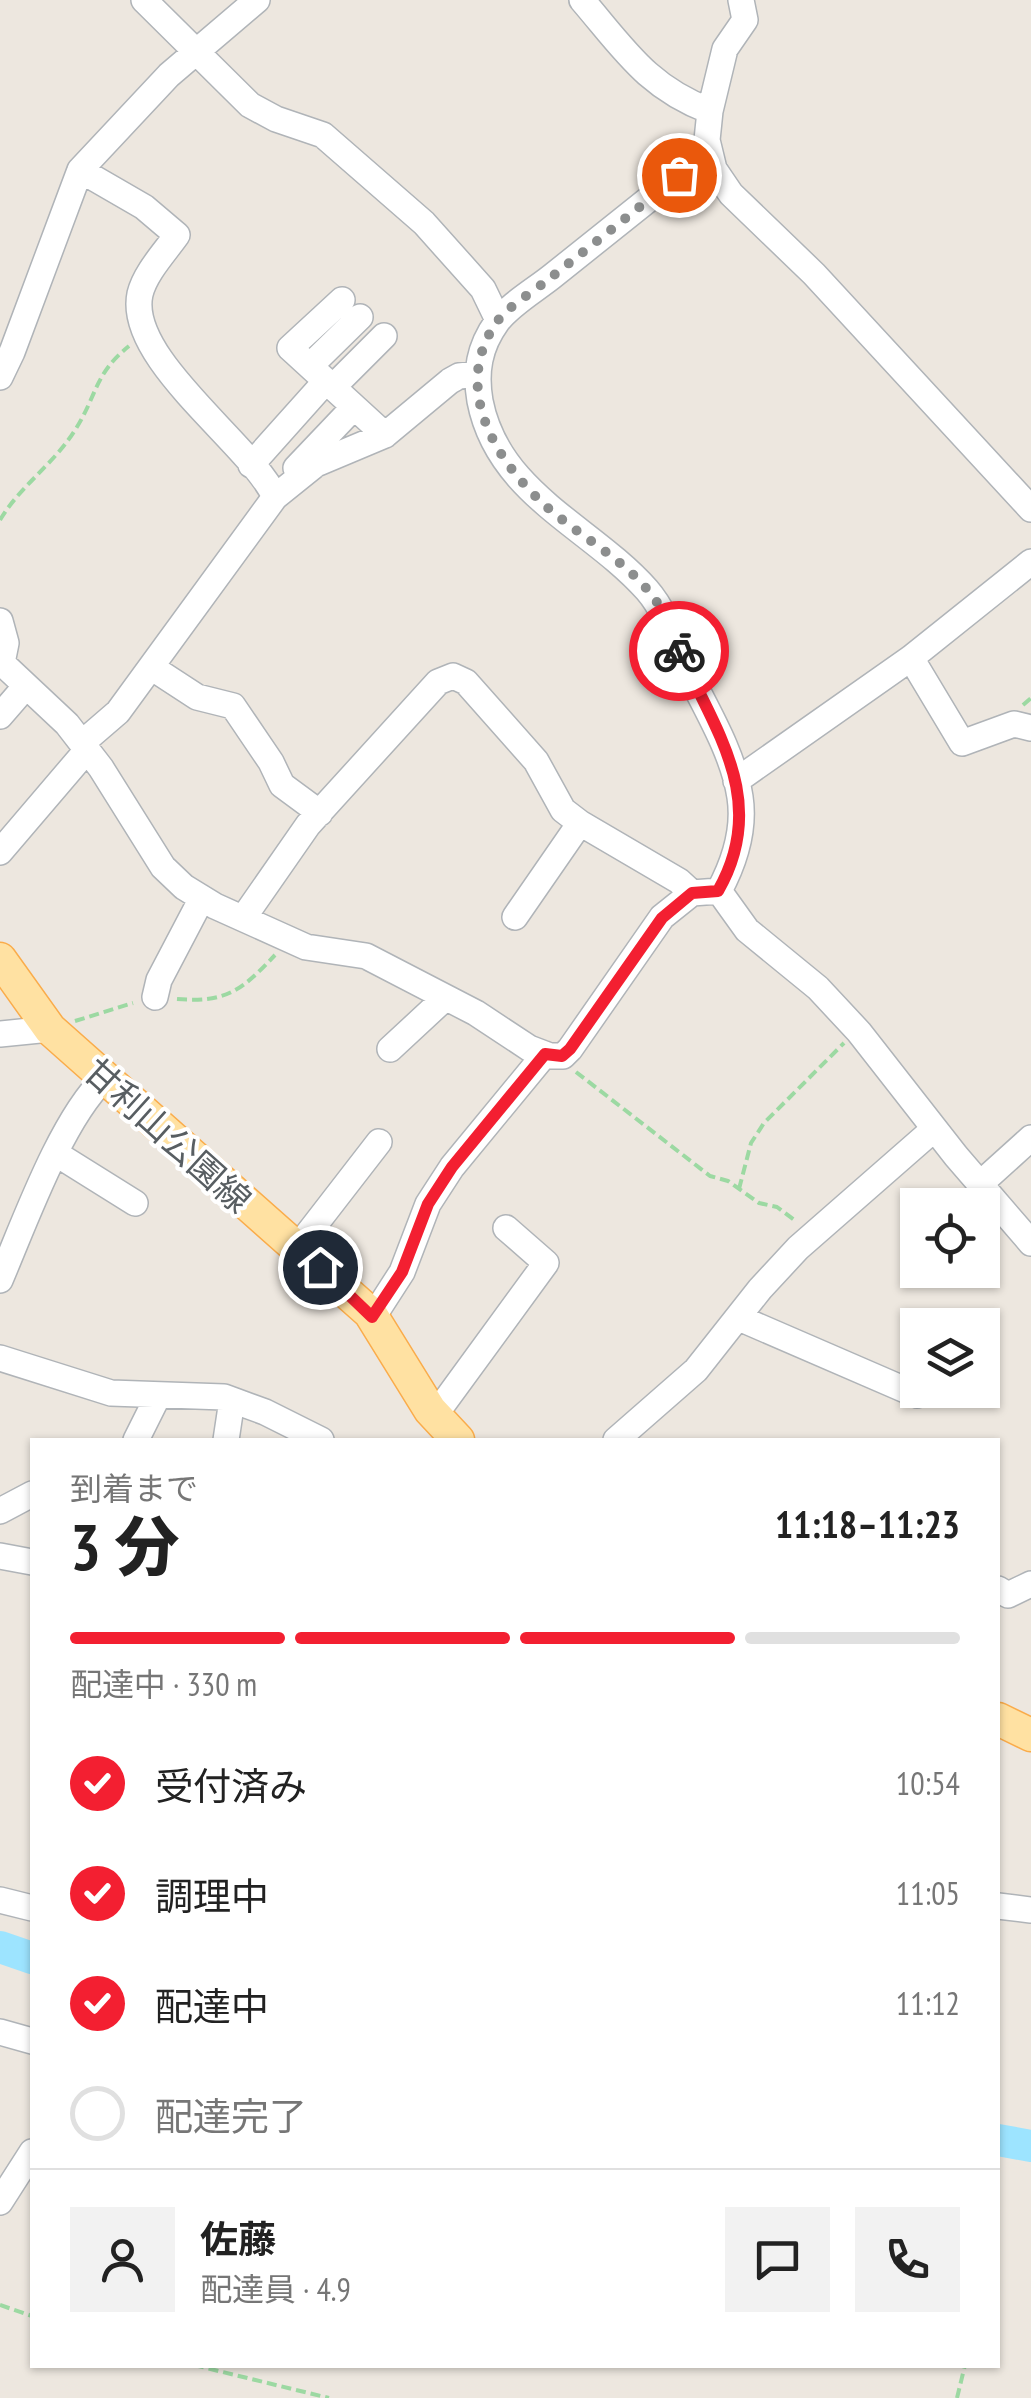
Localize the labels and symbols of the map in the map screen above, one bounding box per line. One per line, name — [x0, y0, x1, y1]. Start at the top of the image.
pin — [637, 133, 722, 218]
courier — [629, 601, 729, 701]
street label: 甘利山公園線 — [75, 1048, 261, 1222]
pin — [278, 1225, 363, 1310]

